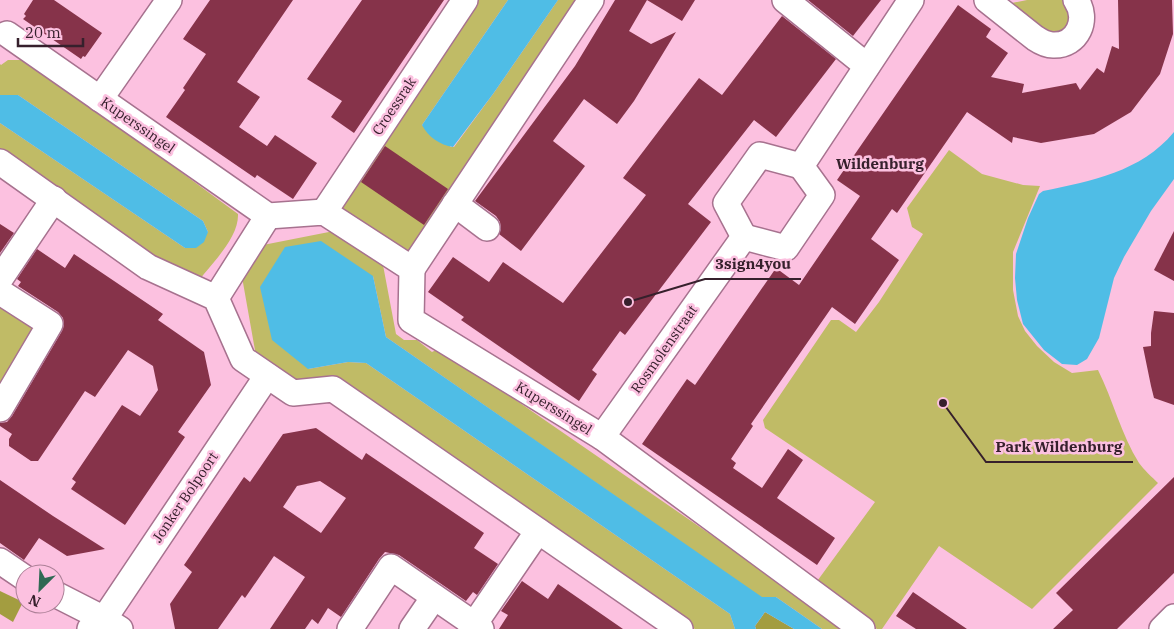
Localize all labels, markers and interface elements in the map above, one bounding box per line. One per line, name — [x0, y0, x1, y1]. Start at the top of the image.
scale bar — [18, 15, 82, 47]
text: 20 m — [25, 23, 61, 42]
street label: Croessrak — [368, 73, 420, 138]
street label: Kuperssingel — [97, 93, 179, 157]
district label: Wildenburg — [836, 154, 924, 173]
callout: 3sign4you — [705, 249, 801, 279]
text: 3sign4you — [715, 254, 791, 273]
street label: Rosmolenstraat — [627, 301, 701, 397]
street label: Kuperssingel — [512, 377, 596, 439]
callout: Park Wildenburg — [986, 432, 1133, 462]
text: Park Wildenburg — [996, 437, 1123, 456]
street label: Jonker Bolpoort — [148, 448, 222, 546]
north arrow — [15, 564, 65, 614]
text: N — [26, 590, 43, 611]

